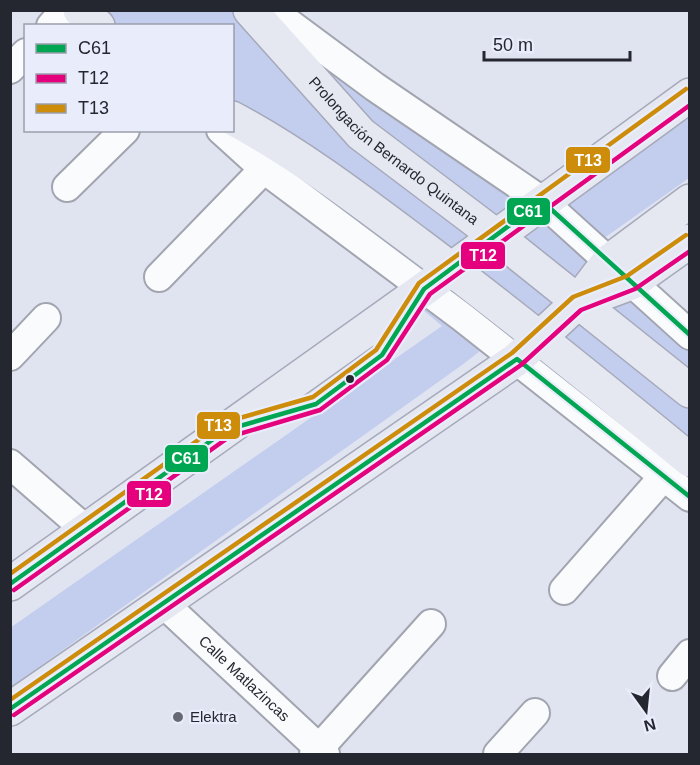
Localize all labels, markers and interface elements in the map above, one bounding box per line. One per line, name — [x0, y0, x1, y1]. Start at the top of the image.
legend — [24, 24, 234, 132]
scale bar — [484, 24, 630, 62]
text: 50 m — [493, 35, 533, 55]
text: C61 — [78, 38, 111, 58]
text: T12 — [78, 68, 109, 88]
street label: Prolongación Bernardo Quintana — [306, 73, 483, 228]
text: T13 — [78, 98, 109, 118]
line badge: T13 — [565, 146, 611, 174]
text: T13 — [574, 152, 602, 169]
line badge: C61 — [506, 197, 551, 226]
text: C61 — [513, 203, 543, 220]
line badge: T12 — [460, 241, 506, 270]
text: T12 — [469, 247, 497, 264]
unlabelled marker — [344, 373, 356, 385]
line badge: T13 — [196, 411, 241, 440]
text: T13 — [204, 417, 232, 434]
line badge: C61 — [164, 444, 209, 473]
text: C61 — [171, 450, 201, 467]
line badge: T12 — [126, 480, 172, 508]
text: T12 — [135, 486, 163, 503]
street label: Calle Matlazincas — [196, 632, 293, 725]
north arrow — [616, 681, 676, 741]
place label: Elektra — [190, 708, 237, 725]
marker: Elektra — [171, 710, 185, 724]
text: N — [642, 715, 658, 735]

